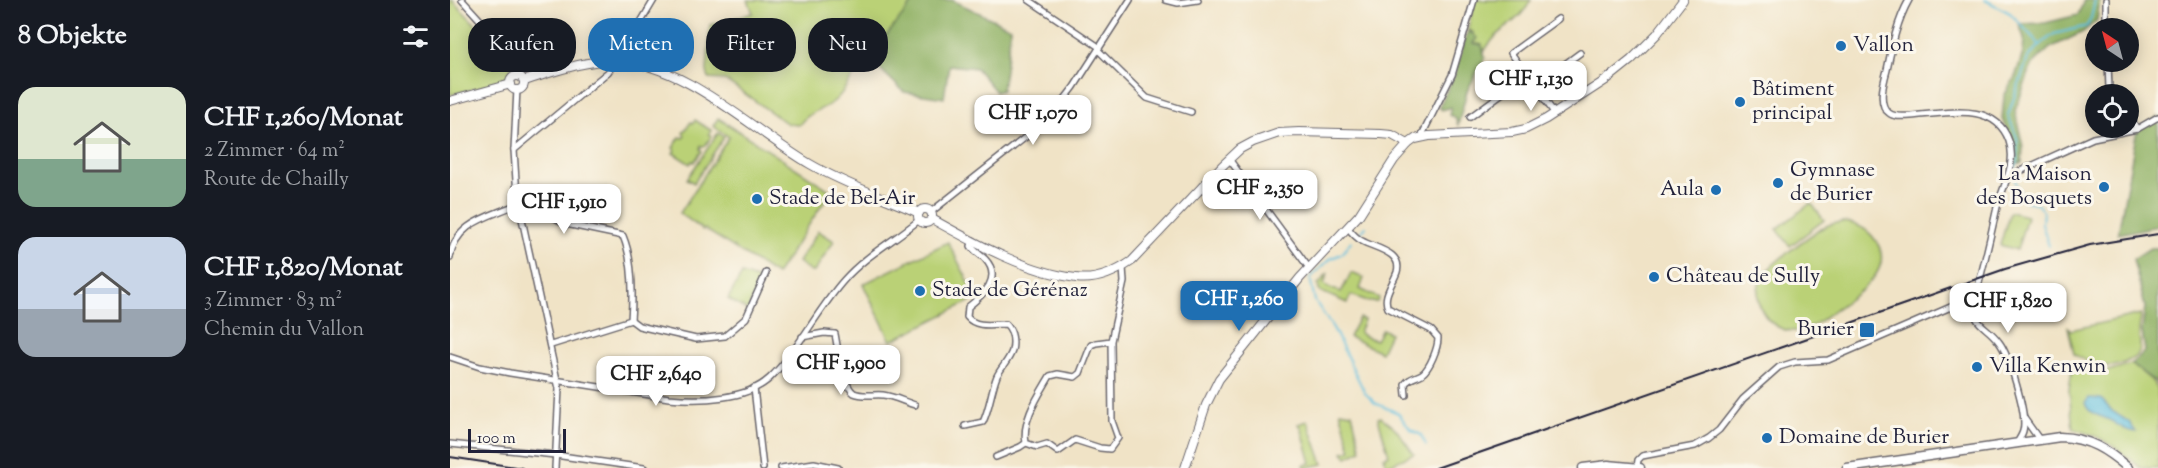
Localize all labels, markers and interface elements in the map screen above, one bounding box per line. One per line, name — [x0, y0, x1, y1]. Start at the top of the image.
text: 8 Objekte — [18, 18, 127, 55]
chip: Kaufen — [468, 18, 576, 72]
chip: Mieten — [588, 18, 694, 72]
chip: Filter — [706, 18, 796, 72]
chip: Neu — [808, 18, 888, 72]
north arrow — [2085, 18, 2139, 72]
map controls — [2085, 18, 2139, 138]
icon: filters — [399, 20, 432, 53]
place label: Vallon — [1853, 31, 1914, 61]
marker: Vallon — [1834, 39, 1848, 53]
pin: CHF 1,130 — [1462, 61, 1600, 112]
text: CHF 1,130 — [1489, 66, 1573, 95]
place label: Bâtiment principal — [1752, 75, 1834, 129]
button: locate — [2085, 84, 2139, 138]
pin: CHF 1,070 — [964, 95, 1102, 146]
marker: Bâtiment principal — [1733, 95, 1747, 109]
text: CHF 1,260/Monat — [204, 100, 403, 137]
text: CHF 1,070 — [988, 100, 1078, 129]
icon: home — [66, 111, 138, 183]
text: 2 Zimmer · 64 m² — [204, 137, 345, 166]
place label: Gymnase de Burier — [1790, 156, 1875, 210]
place label: La Maison des Bosquets — [1976, 160, 2092, 214]
text: Route de Chailly — [204, 166, 349, 195]
pin: CHF 2,350 — [1191, 170, 1329, 221]
text: CHF 2,350 — [1216, 175, 1304, 204]
place label: Aula — [1660, 175, 1704, 205]
marker: Gymnase de Burier — [1771, 176, 1785, 190]
marker: La Maison des Bosquets — [2097, 180, 2111, 194]
marker: Aula — [1709, 183, 1723, 197]
pin: CHF 1,910 — [495, 184, 633, 235]
place label: Stade de Bel-Air — [769, 184, 915, 214]
text: CHF 1,910 — [521, 189, 607, 218]
marker: Stade de Bel-Air — [750, 192, 764, 206]
text: CHF 1,820/Monat — [204, 250, 403, 287]
icon: home — [66, 261, 138, 333]
place label: Château de Sully — [1666, 262, 1821, 292]
marker: Château de Sully — [1647, 270, 1661, 284]
place label: Stade de Gérénaz — [932, 276, 1088, 306]
pin: CHF 1,260 — [1170, 281, 1308, 332]
pin: CHF 1,820 — [1939, 283, 2077, 334]
marker: Stade de Gérénaz — [913, 284, 927, 298]
text: CHF 1,260 — [1195, 286, 1283, 315]
text: 3 Zimmer · 83 m² — [204, 287, 342, 316]
text: CHF 1,820 — [1964, 288, 2052, 317]
place label: Burier — [1797, 315, 1854, 345]
text: Chemin du Vallon — [204, 316, 364, 345]
marker: Burier — [1858, 321, 1876, 339]
pin: CHF 1,900 — [772, 345, 910, 396]
text: CHF 1,900 — [796, 350, 886, 379]
place label: Villa Kenwin — [1989, 352, 2107, 382]
pin: CHF 2,640 — [587, 356, 725, 407]
marker: Villa Kenwin — [1970, 360, 1984, 374]
text: CHF 2,640 — [610, 361, 702, 390]
place label: Domaine de Burier — [1779, 423, 1949, 453]
scale bar — [468, 426, 566, 454]
text: 100 m — [477, 428, 516, 451]
marker: Domaine de Burier — [1760, 431, 1774, 445]

